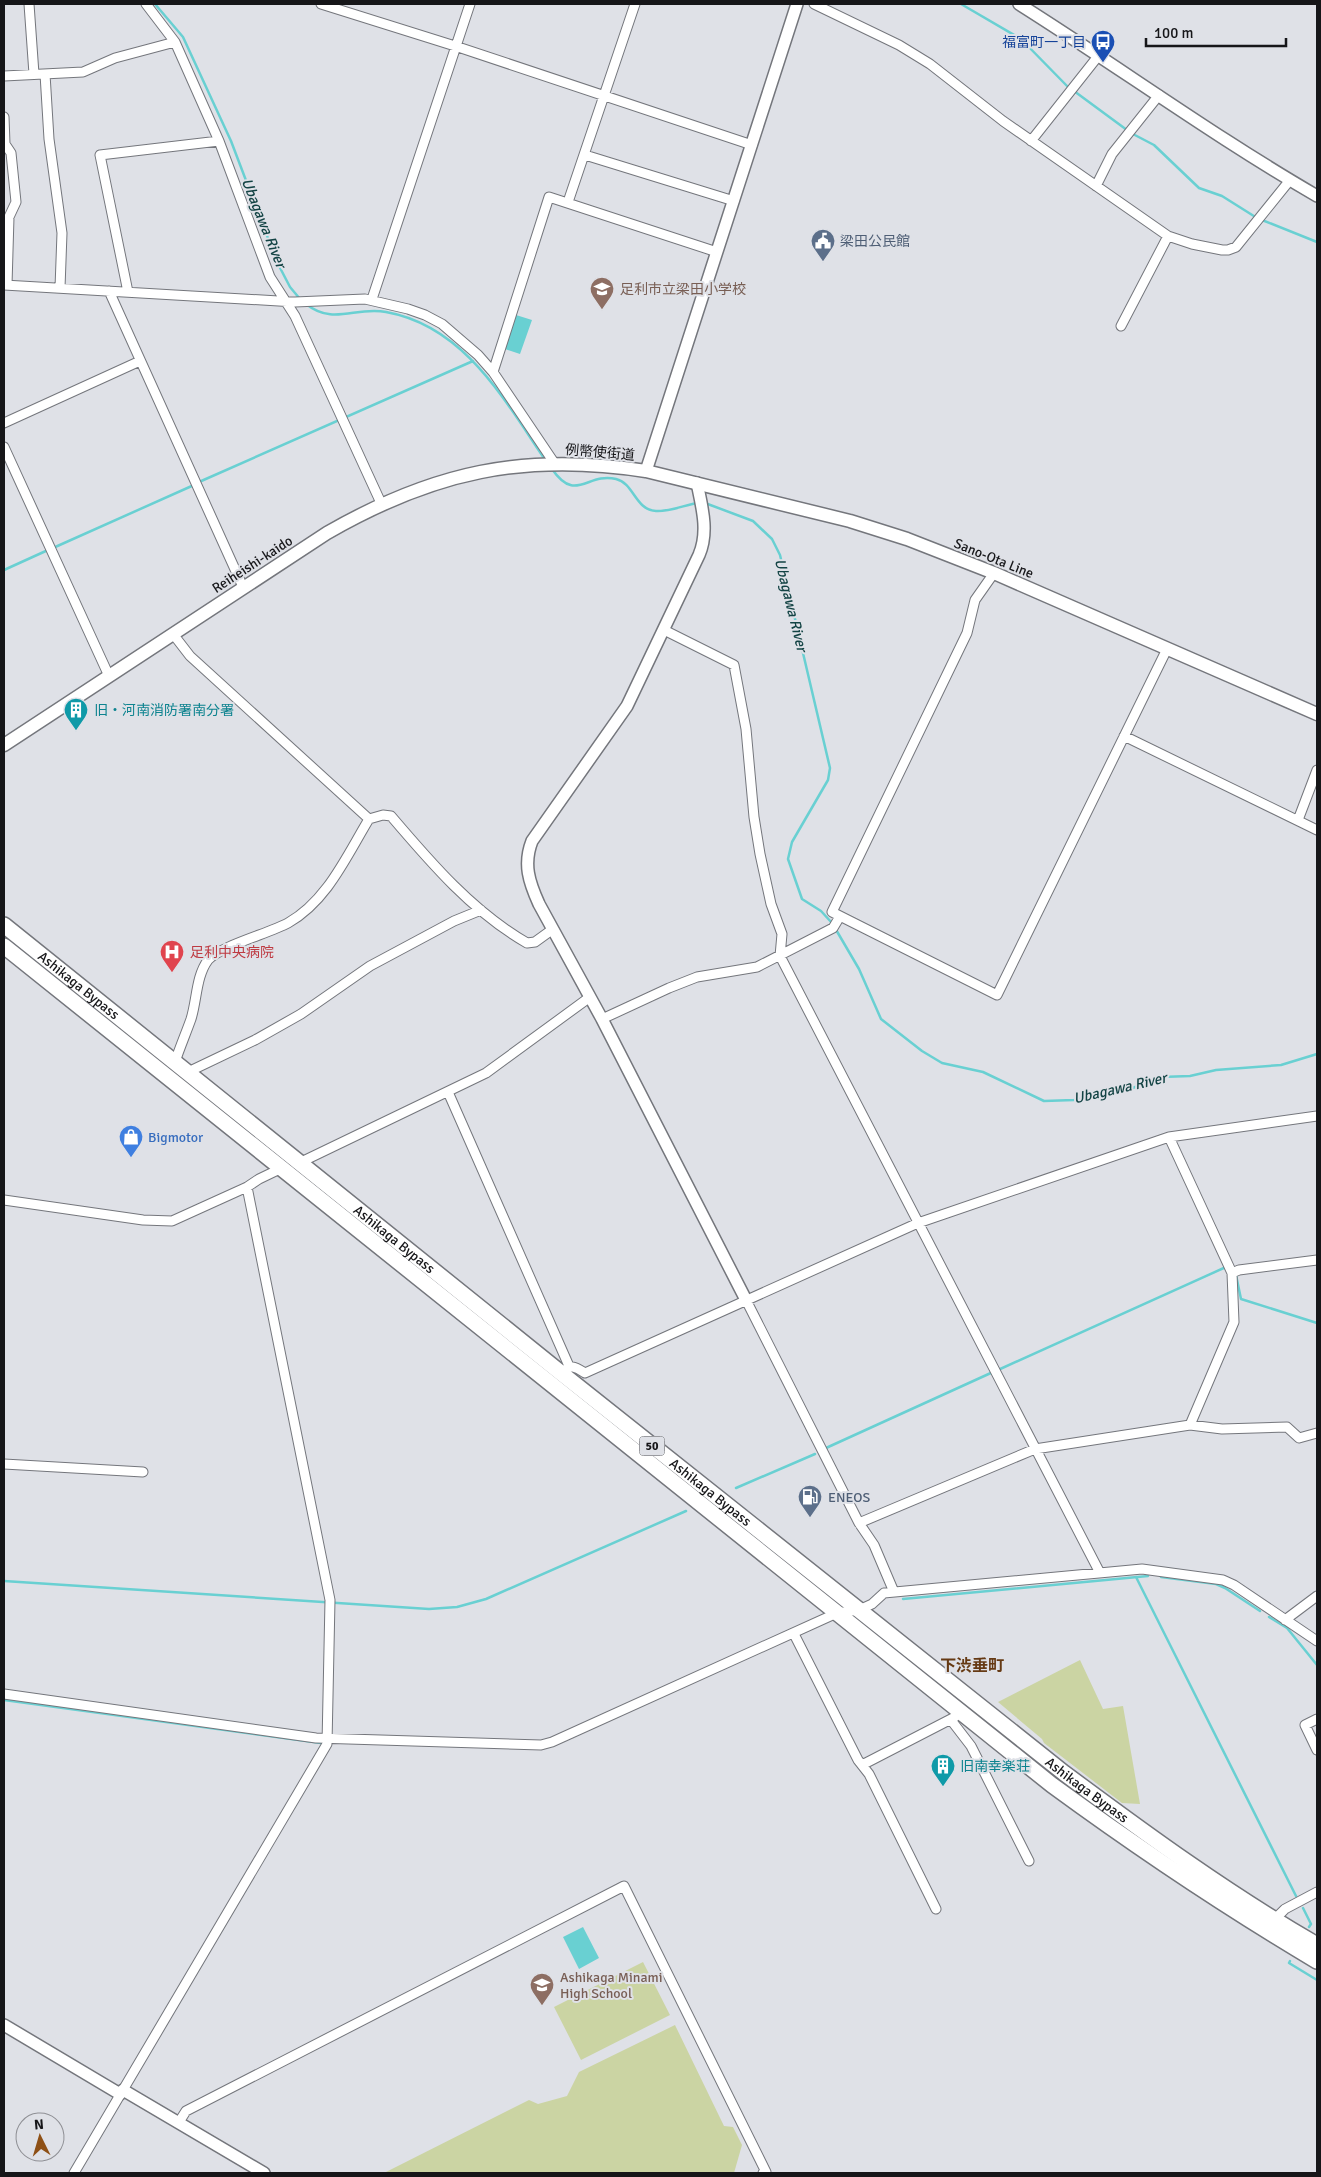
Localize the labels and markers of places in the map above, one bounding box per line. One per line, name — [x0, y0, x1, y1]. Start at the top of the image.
bus stop icon: 福富町一丁目 — [1090, 29, 1116, 63]
place label: 福富町一丁目 — [1002, 34, 1086, 51]
public building icon: 梁田公民館 — [810, 228, 836, 262]
place label: 梁田公民館 — [840, 233, 910, 250]
school or university icon: 足利市立梁田小学校 — [589, 276, 615, 310]
place label: 足利市立梁田小学校 — [620, 281, 746, 298]
building icon: 旧・河南消防署南分署 — [63, 697, 89, 731]
place label: 旧・河南消防署南分署 — [94, 702, 234, 719]
hospital icon: 足利中央病院 — [159, 939, 185, 973]
place label: 足利中央病院 — [190, 944, 274, 961]
shop icon: Bigmotor — [118, 1124, 144, 1158]
place label: Bigmotor — [148, 1129, 204, 1146]
fuel station icon: ENEOS — [797, 1484, 823, 1518]
place label: ENEOS — [828, 1489, 870, 1506]
building icon: 旧南幸楽荘 — [930, 1753, 956, 1787]
place label: 旧南幸楽荘 — [960, 1758, 1030, 1775]
place label: Ashikaga Minami High School — [560, 1969, 663, 2002]
school or university icon: Ashikaga Minami High School — [529, 1972, 555, 2006]

